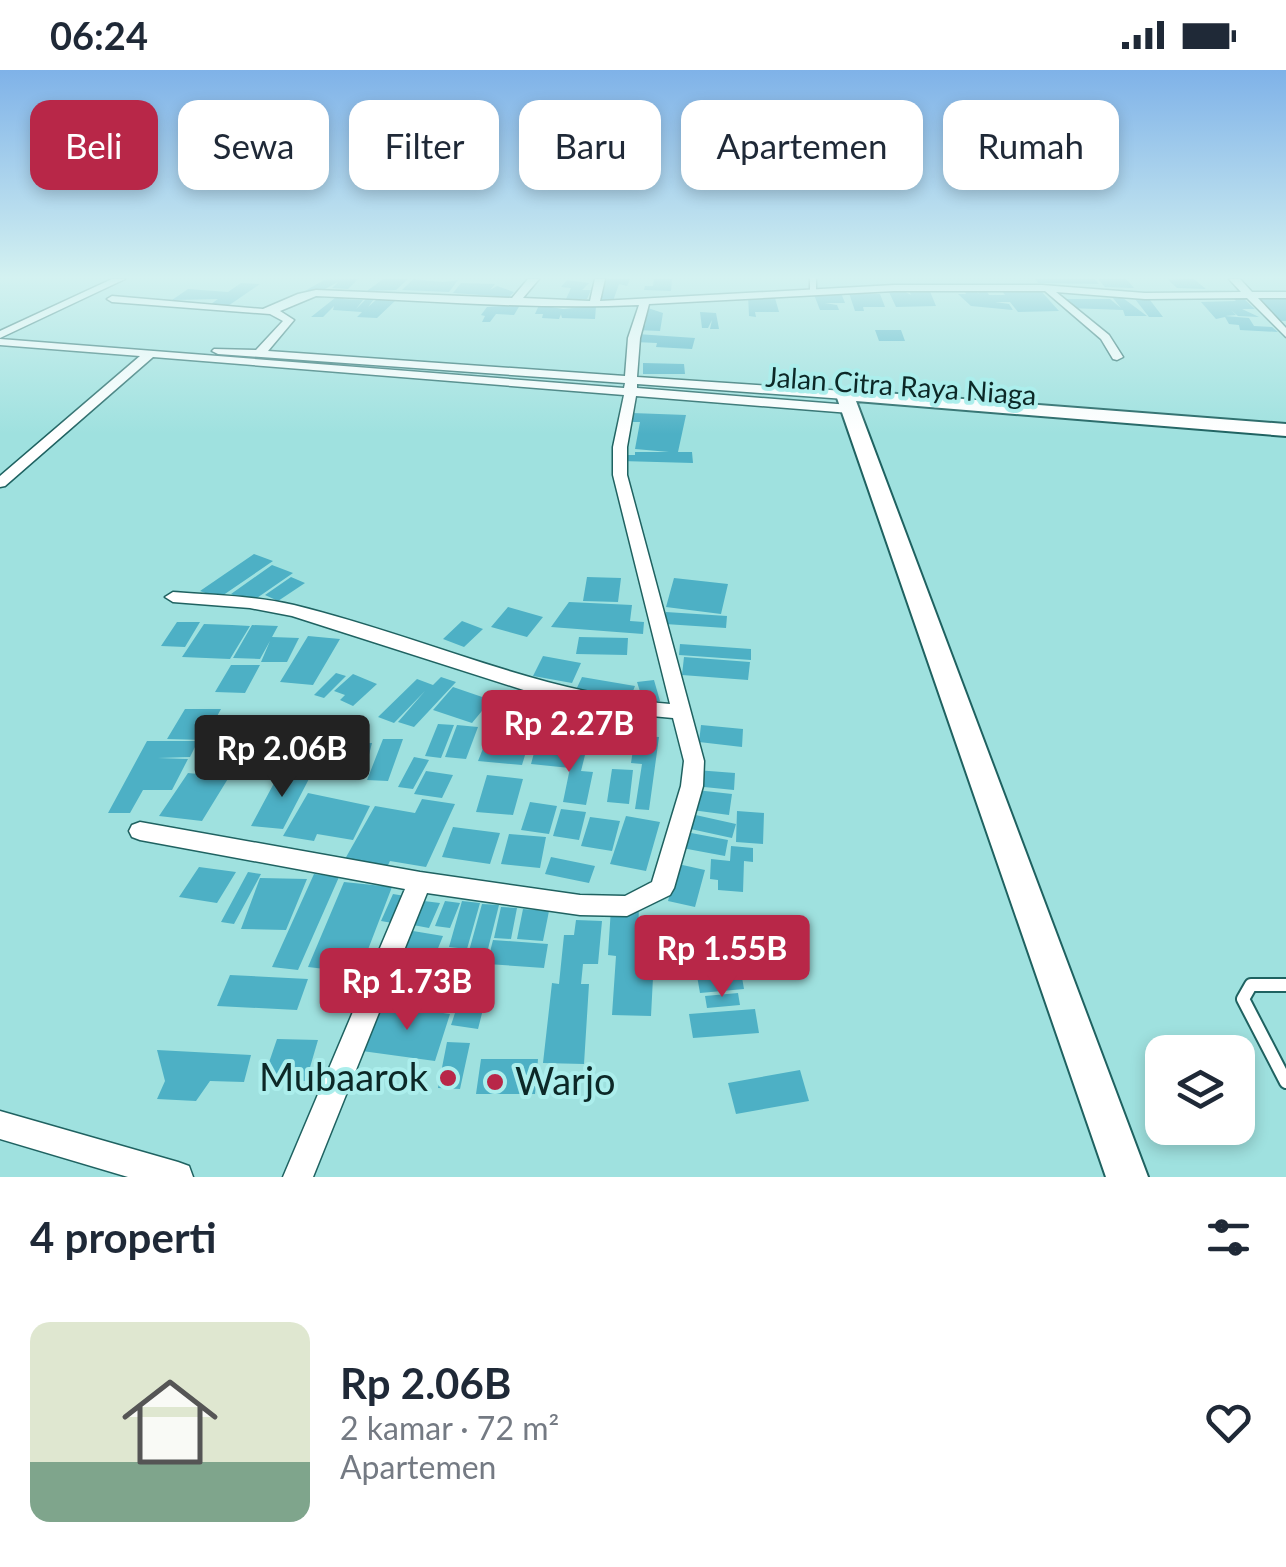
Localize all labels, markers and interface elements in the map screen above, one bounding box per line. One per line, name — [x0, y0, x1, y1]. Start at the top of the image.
text: 06:24 — [50, 12, 148, 58]
chip: Beli — [30, 100, 158, 190]
chip: Sewa — [178, 100, 329, 190]
chip: Filter — [349, 100, 499, 190]
chip: Baru — [519, 100, 661, 190]
chip: Apartemen — [681, 100, 923, 190]
chip: Rumah — [943, 100, 1119, 190]
street label: Jalan Citra Raya Niaga — [764, 359, 1038, 411]
pin: Rp 2.27B — [466, 690, 672, 775]
text: Rp 2.27B — [504, 703, 634, 742]
pin: Rp 2.06B — [179, 715, 385, 800]
text: Rp 2.06B — [217, 728, 347, 767]
pin: Rp 1.55B — [619, 915, 825, 1000]
text: Rp 1.55B — [657, 928, 787, 967]
pin: Rp 1.73B — [304, 948, 510, 1033]
text: Rp 1.73B — [342, 961, 472, 1000]
map controls — [1145, 1035, 1255, 1145]
button: layers — [1145, 1035, 1255, 1145]
place label: Mubaarok — [259, 1053, 429, 1099]
place label: Warjo — [515, 1057, 616, 1103]
marker: Mubaarok — [437, 1067, 459, 1089]
marker: Warjo — [484, 1071, 506, 1093]
icon: filters — [1201, 1210, 1256, 1265]
text: 4 properti — [30, 1212, 217, 1262]
text: Rp 2.06B — [340, 1358, 512, 1408]
icon: home — [110, 1362, 230, 1482]
icon: heart — [1201, 1395, 1256, 1450]
text: 2 kamar · 72 m² — [340, 1408, 559, 1447]
text: Apartemen — [340, 1447, 496, 1486]

